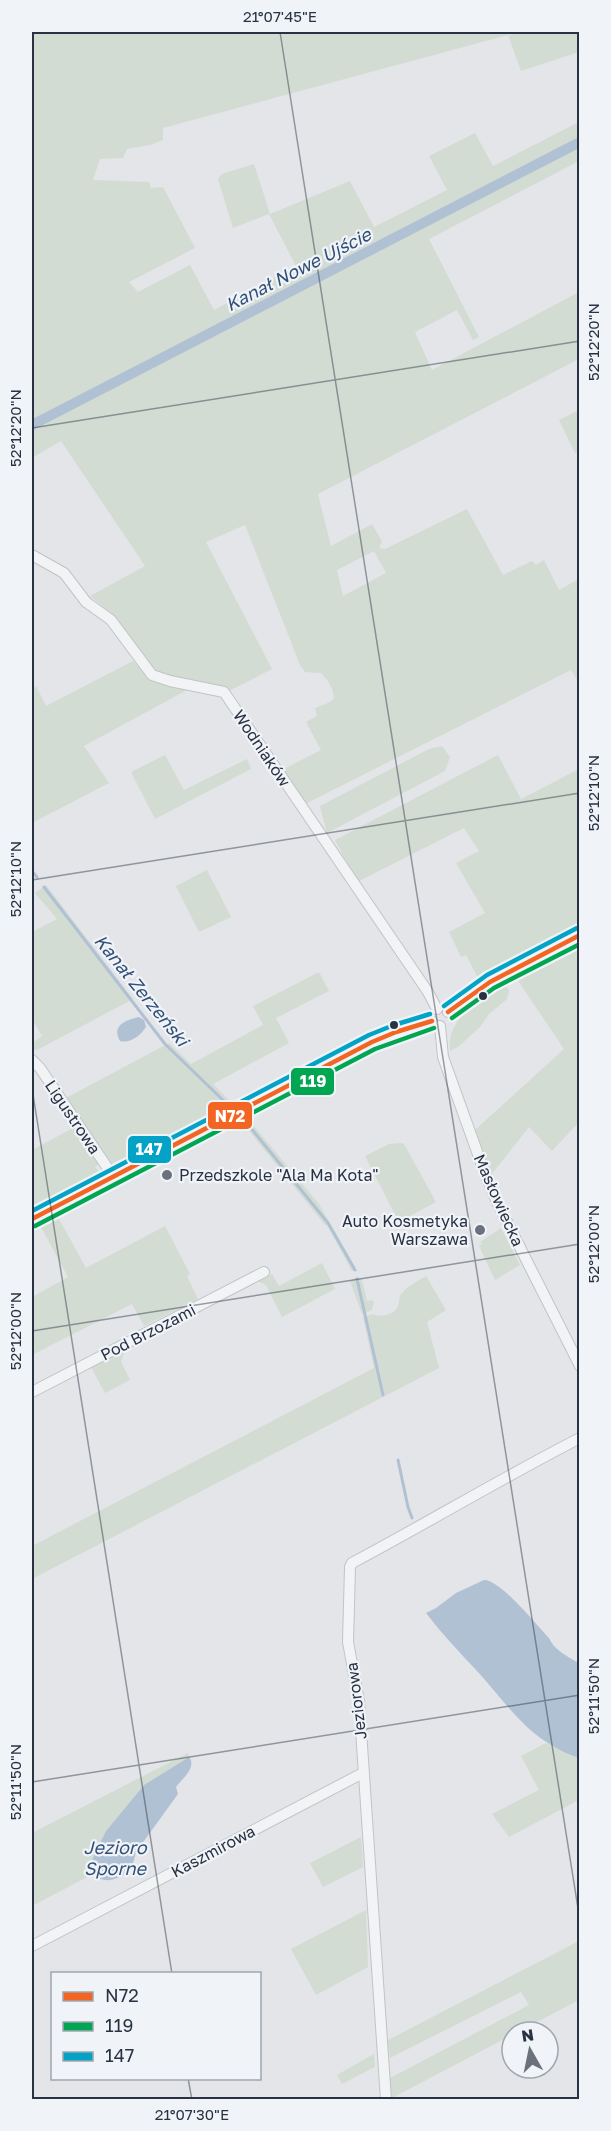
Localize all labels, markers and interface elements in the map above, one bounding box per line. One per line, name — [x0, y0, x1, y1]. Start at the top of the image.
text: 21°07'45"E — [243, 7, 317, 25]
water label: Kanał Nowe Ujście — [222, 222, 376, 315]
text: 52°12'20"N — [584, 303, 602, 381]
text: 52°12'20"N — [6, 389, 24, 467]
street label: Wodniaków — [229, 706, 295, 790]
text: 52°12'10"N — [584, 755, 602, 831]
text: 52°12'10"N — [6, 841, 24, 917]
water label: Kanał Zerzeński — [90, 930, 195, 1052]
unlabelled marker — [477, 990, 489, 1002]
unlabelled marker — [388, 1019, 400, 1031]
line badge: 119 — [290, 1067, 335, 1096]
text: 119 — [300, 1071, 326, 1091]
street label: Ligustrowa — [41, 1076, 105, 1158]
line badge: N72 — [207, 1101, 253, 1130]
text: N72 — [215, 1106, 246, 1126]
line badge: 147 — [127, 1135, 172, 1164]
text: 147 — [136, 1139, 163, 1159]
street label: Masłowiecka — [470, 1151, 528, 1249]
place label: Przedszkole "Ala Ma Kota" — [179, 1165, 379, 1185]
marker: Przedszkole "Ala Ma Kota" — [160, 1168, 174, 1182]
text: 52°12'00"N — [584, 1205, 602, 1283]
place label: Auto Kosmetyka Warszawa — [342, 1211, 468, 1249]
marker: Auto Kosmetyka Warszawa — [473, 1223, 487, 1237]
text: 52°12'00"N — [6, 1292, 24, 1370]
street label: Pod Brzozami — [97, 1299, 199, 1365]
text: 52°11'50"N — [584, 1658, 602, 1734]
street label: Jeziorowa — [341, 1661, 371, 1741]
text: 52°11'50"N — [6, 1744, 24, 1820]
street label: Kaszmirowa — [168, 1821, 258, 1881]
water label: Jezioro Sporne — [84, 1836, 148, 1879]
legend — [51, 1972, 261, 2080]
text: N72 — [105, 1984, 139, 2006]
text: 119 — [105, 2014, 133, 2036]
north arrow — [500, 2020, 560, 2080]
text: N — [520, 2024, 535, 2046]
text: 147 — [105, 2044, 134, 2066]
text: 21°07'30"E — [155, 2105, 229, 2123]

